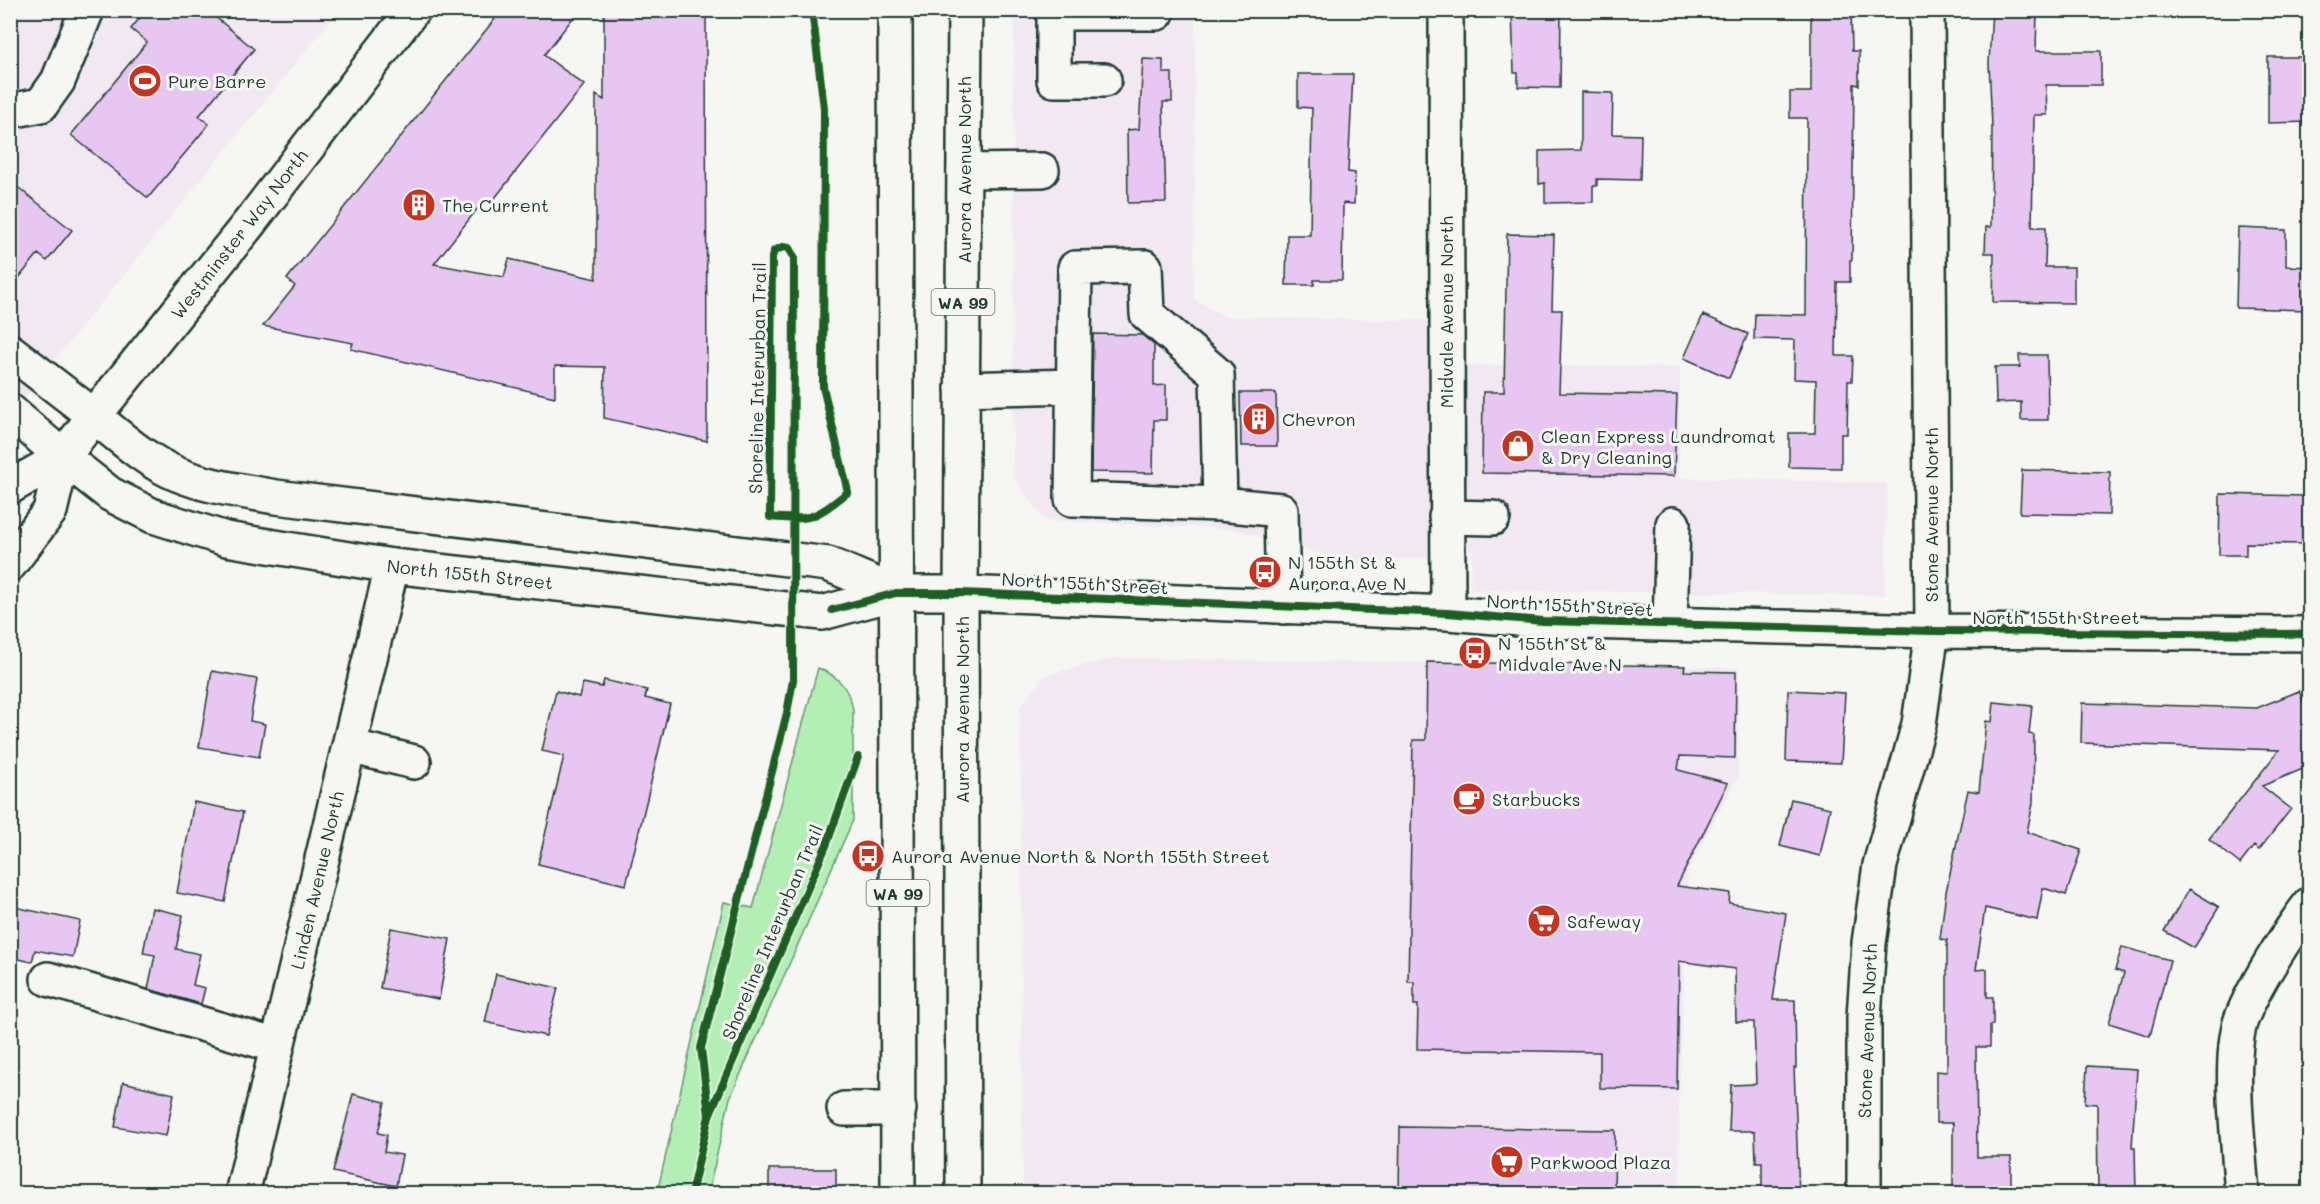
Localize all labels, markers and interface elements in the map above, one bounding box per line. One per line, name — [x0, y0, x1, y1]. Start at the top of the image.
sports icon: Pure Barre — [127, 63, 163, 99]
place label: Pure Barre — [168, 69, 266, 93]
street label: Aurora Avenue North — [952, 76, 976, 264]
street label: Westminster Way North — [165, 144, 313, 324]
building icon: The Current — [401, 187, 437, 223]
place label: The Current — [442, 193, 549, 217]
street label: Midvale Avenue North — [1434, 216, 1458, 408]
street label: Shoreline Interurban Trail — [743, 262, 771, 494]
road number: WA 99 — [932, 289, 994, 315]
building icon: Chevron — [1241, 401, 1277, 437]
place label: Chevron — [1282, 407, 1355, 431]
place label: Clean Express Laundromat & Dry Cleaning — [1541, 424, 1776, 469]
shop icon: Clean Express Laundromat & Dry Cleaning — [1500, 428, 1536, 464]
street label: Stone Avenue North — [1919, 428, 1943, 602]
place label: N 155th St & Aurora Ave N — [1288, 550, 1406, 595]
street label: North 155th Street — [386, 553, 554, 595]
bus stop icon: N 155th St & Aurora Ave N — [1247, 554, 1283, 590]
street label: North 155th Street — [1001, 567, 1169, 599]
street label: North 155th Street — [1486, 589, 1654, 621]
street label: North 155th Street — [1973, 605, 2140, 629]
street label: Aurora Avenue North — [950, 616, 974, 804]
place label: N 155th St & Midvale Ave N — [1498, 631, 1622, 676]
bus stop icon: N 155th St & Midvale Ave N — [1457, 635, 1493, 671]
cafe icon: Starbucks — [1451, 781, 1487, 817]
place label: Starbucks — [1492, 787, 1581, 811]
street label: Linden Avenue North — [285, 788, 349, 972]
street label: Shoreline Interurban Trail — [716, 821, 828, 1043]
bus stop icon: Aurora Avenue North & North 155th Street — [850, 838, 886, 874]
place label: Aurora Avenue North & North 155th Street — [891, 844, 1270, 868]
road number: WA 99 — [866, 880, 930, 906]
supermarket icon: Safeway — [1526, 903, 1562, 939]
place label: Safeway — [1567, 909, 1641, 933]
street label: Stone Avenue North — [1852, 943, 1882, 1119]
supermarket icon: Parkwood Plaza — [1489, 1144, 1525, 1180]
place label: Parkwood Plaza — [1530, 1150, 1671, 1174]

